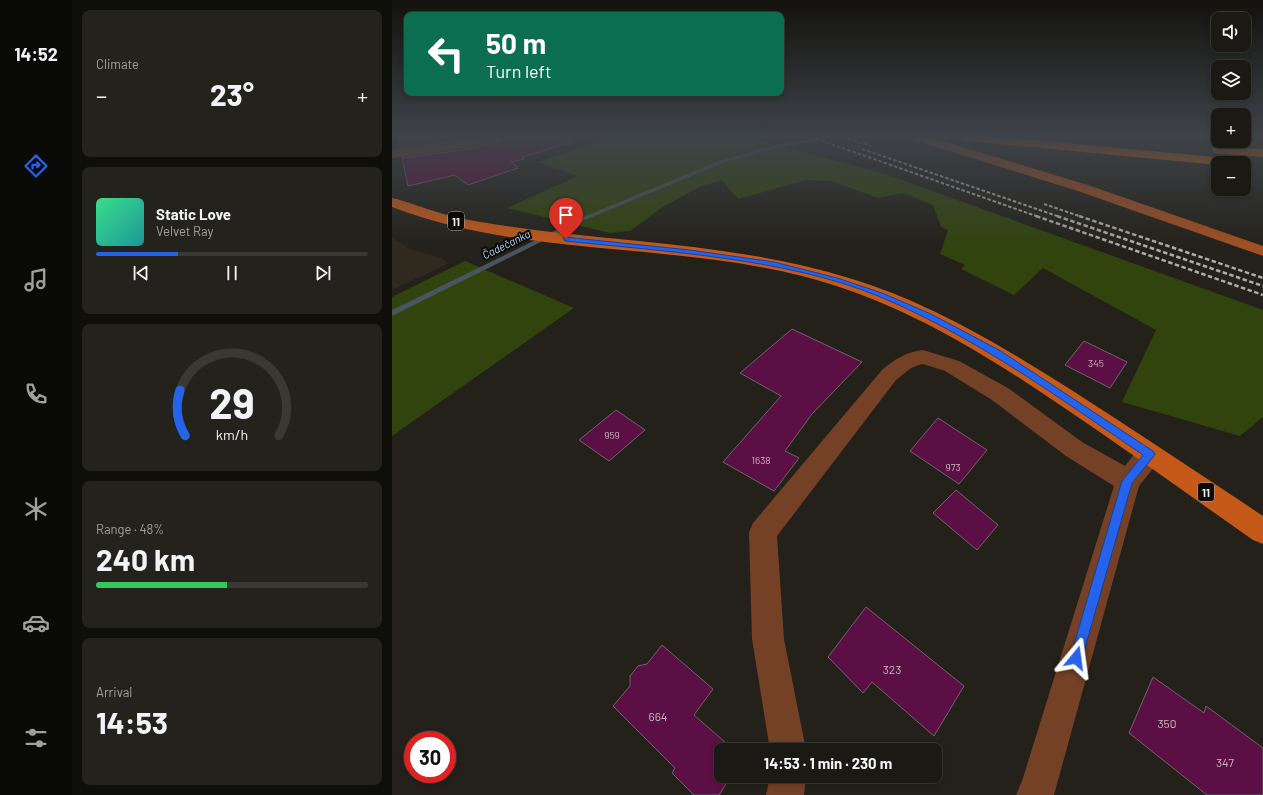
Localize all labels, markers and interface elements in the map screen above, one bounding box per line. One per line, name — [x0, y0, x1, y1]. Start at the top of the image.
map controls — [1211, 12, 1251, 196]
button: sound — [1211, 12, 1251, 52]
text: 50 m — [486, 26, 546, 60]
icon: left — [420, 28, 472, 80]
text: 14:52 — [14, 43, 58, 65]
text: Climate — [96, 56, 139, 72]
text: Turn left — [486, 60, 552, 82]
button: layers — [1211, 60, 1251, 100]
text: 23° — [210, 76, 254, 112]
text: − — [96, 82, 107, 108]
text: + — [357, 82, 368, 108]
button: + — [1211, 108, 1251, 148]
icon: directions — [22, 152, 50, 180]
button: − — [1211, 156, 1251, 196]
pin — [549, 198, 583, 239]
icon: arrive — [555, 204, 577, 226]
text: Static Love — [156, 205, 231, 223]
road number: 11 — [448, 212, 464, 230]
text: Velvet Ray — [156, 223, 214, 239]
water label: Čadečanka — [480, 227, 532, 261]
icon: previous — [130, 262, 152, 284]
icon: pause — [221, 262, 243, 284]
icon: next — [312, 262, 334, 284]
icon: music — [22, 266, 50, 294]
house number: 345 — [1088, 357, 1104, 369]
text: 29 — [209, 376, 255, 426]
icon: phone — [22, 380, 50, 408]
text: km/h — [216, 425, 248, 442]
house number: 959 — [604, 429, 620, 441]
house number: 1638 — [751, 454, 771, 466]
house number: 973 — [945, 461, 961, 473]
road number: 11 — [1198, 483, 1214, 501]
icon: climate — [22, 495, 50, 523]
text: Range · 48% — [96, 521, 164, 537]
text: 240 km — [96, 541, 195, 577]
icon: car — [22, 609, 50, 637]
position arrow — [1055, 637, 1097, 679]
house number: 323 — [883, 662, 901, 676]
text: Arrival — [96, 684, 132, 700]
text: 14:53 — [96, 704, 168, 740]
house number: 664 — [649, 709, 667, 723]
house number: 350 — [1157, 716, 1177, 730]
icon: filters — [22, 724, 50, 752]
speed limit sign: 30 — [404, 731, 456, 783]
text: 14:53 · 1 min · 230 m — [764, 754, 892, 772]
house number: 347 — [1216, 755, 1234, 769]

